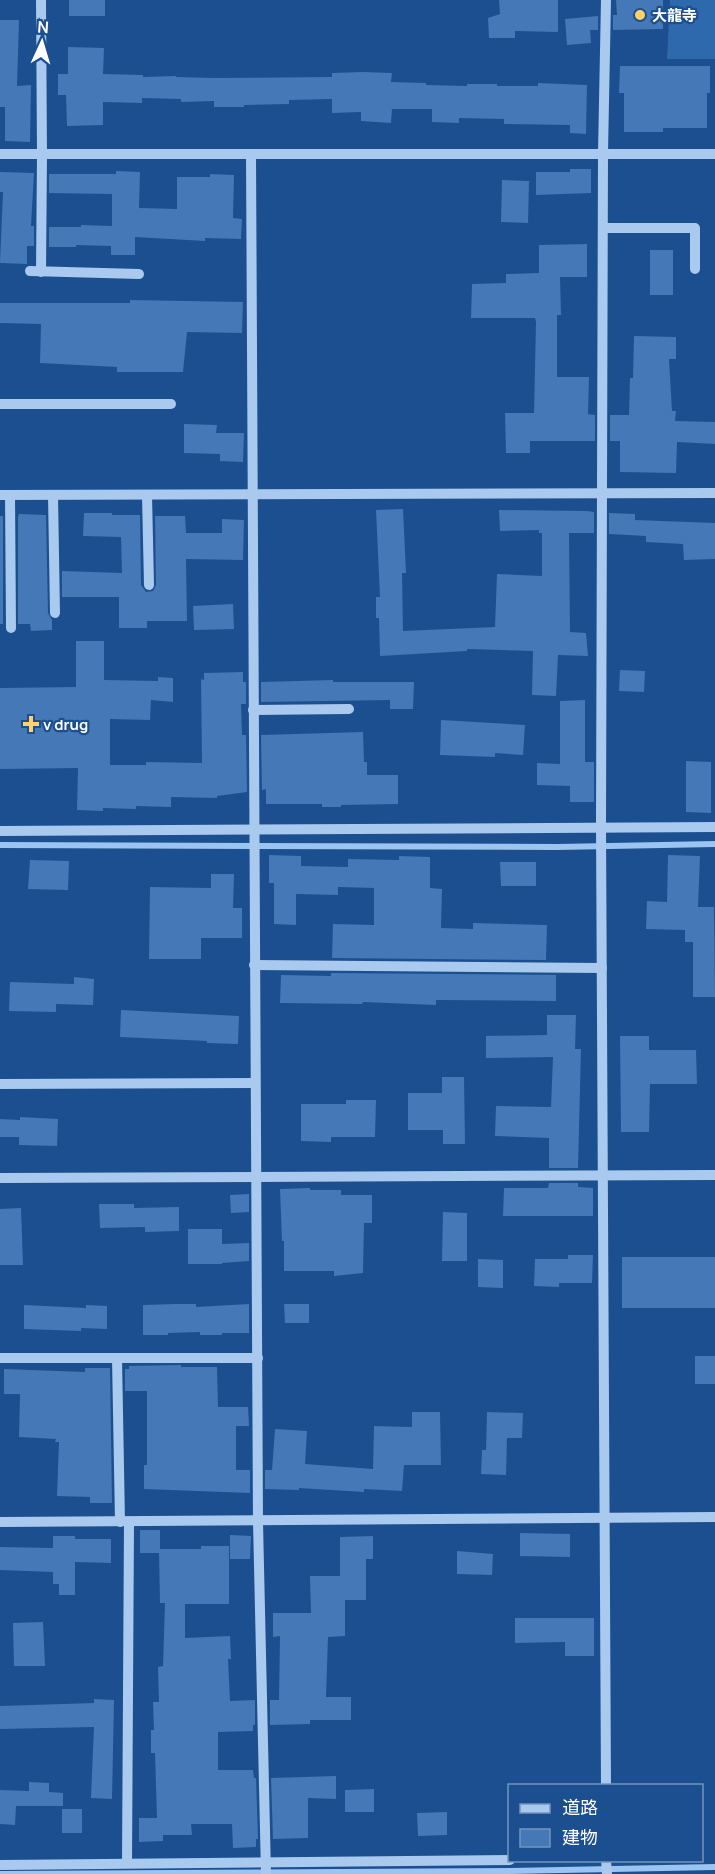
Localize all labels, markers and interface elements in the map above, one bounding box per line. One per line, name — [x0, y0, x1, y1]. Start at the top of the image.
place label: 大龍寺 — [652, 5, 697, 26]
marker: 大龍寺 — [633, 8, 647, 22]
north arrow — [12, 12, 72, 72]
text: N — [37, 16, 50, 38]
place label: v drug — [43, 714, 88, 735]
marker: v drug — [24, 717, 38, 731]
legend — [508, 1784, 703, 1862]
text: 道路 — [562, 1795, 598, 1819]
text: 建物 — [562, 1825, 598, 1849]

